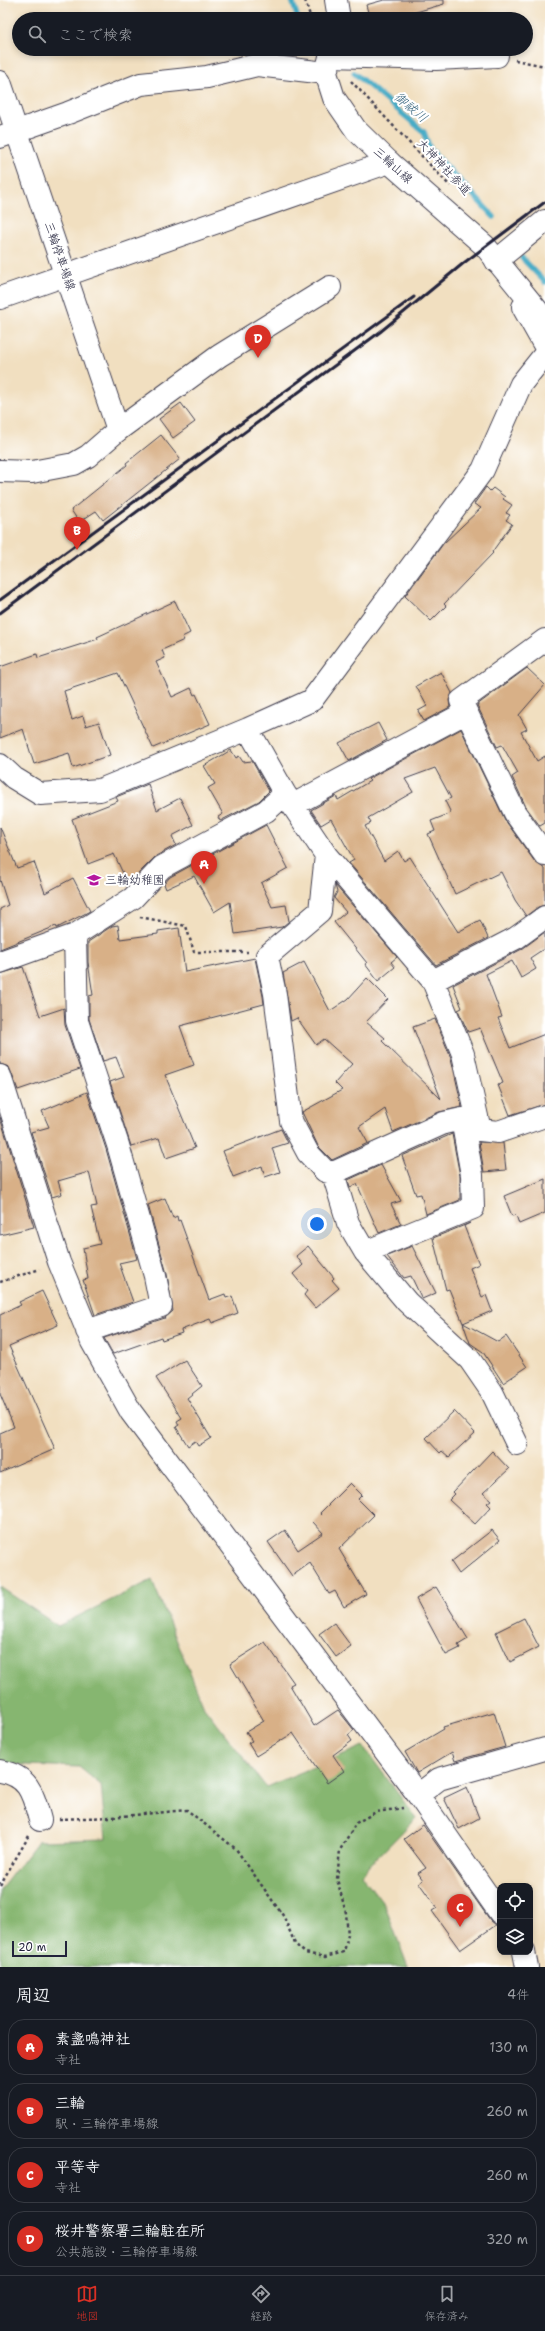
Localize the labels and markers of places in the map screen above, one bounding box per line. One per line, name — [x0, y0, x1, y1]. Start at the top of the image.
pin: D — [245, 325, 271, 358]
pin: B — [64, 517, 90, 550]
pin: A — [191, 851, 217, 884]
school or university icon: 三輪幼稚園 — [86, 872, 102, 888]
place label: 三輪幼稚園 — [105, 872, 165, 888]
pin: C — [447, 1894, 473, 1927]

